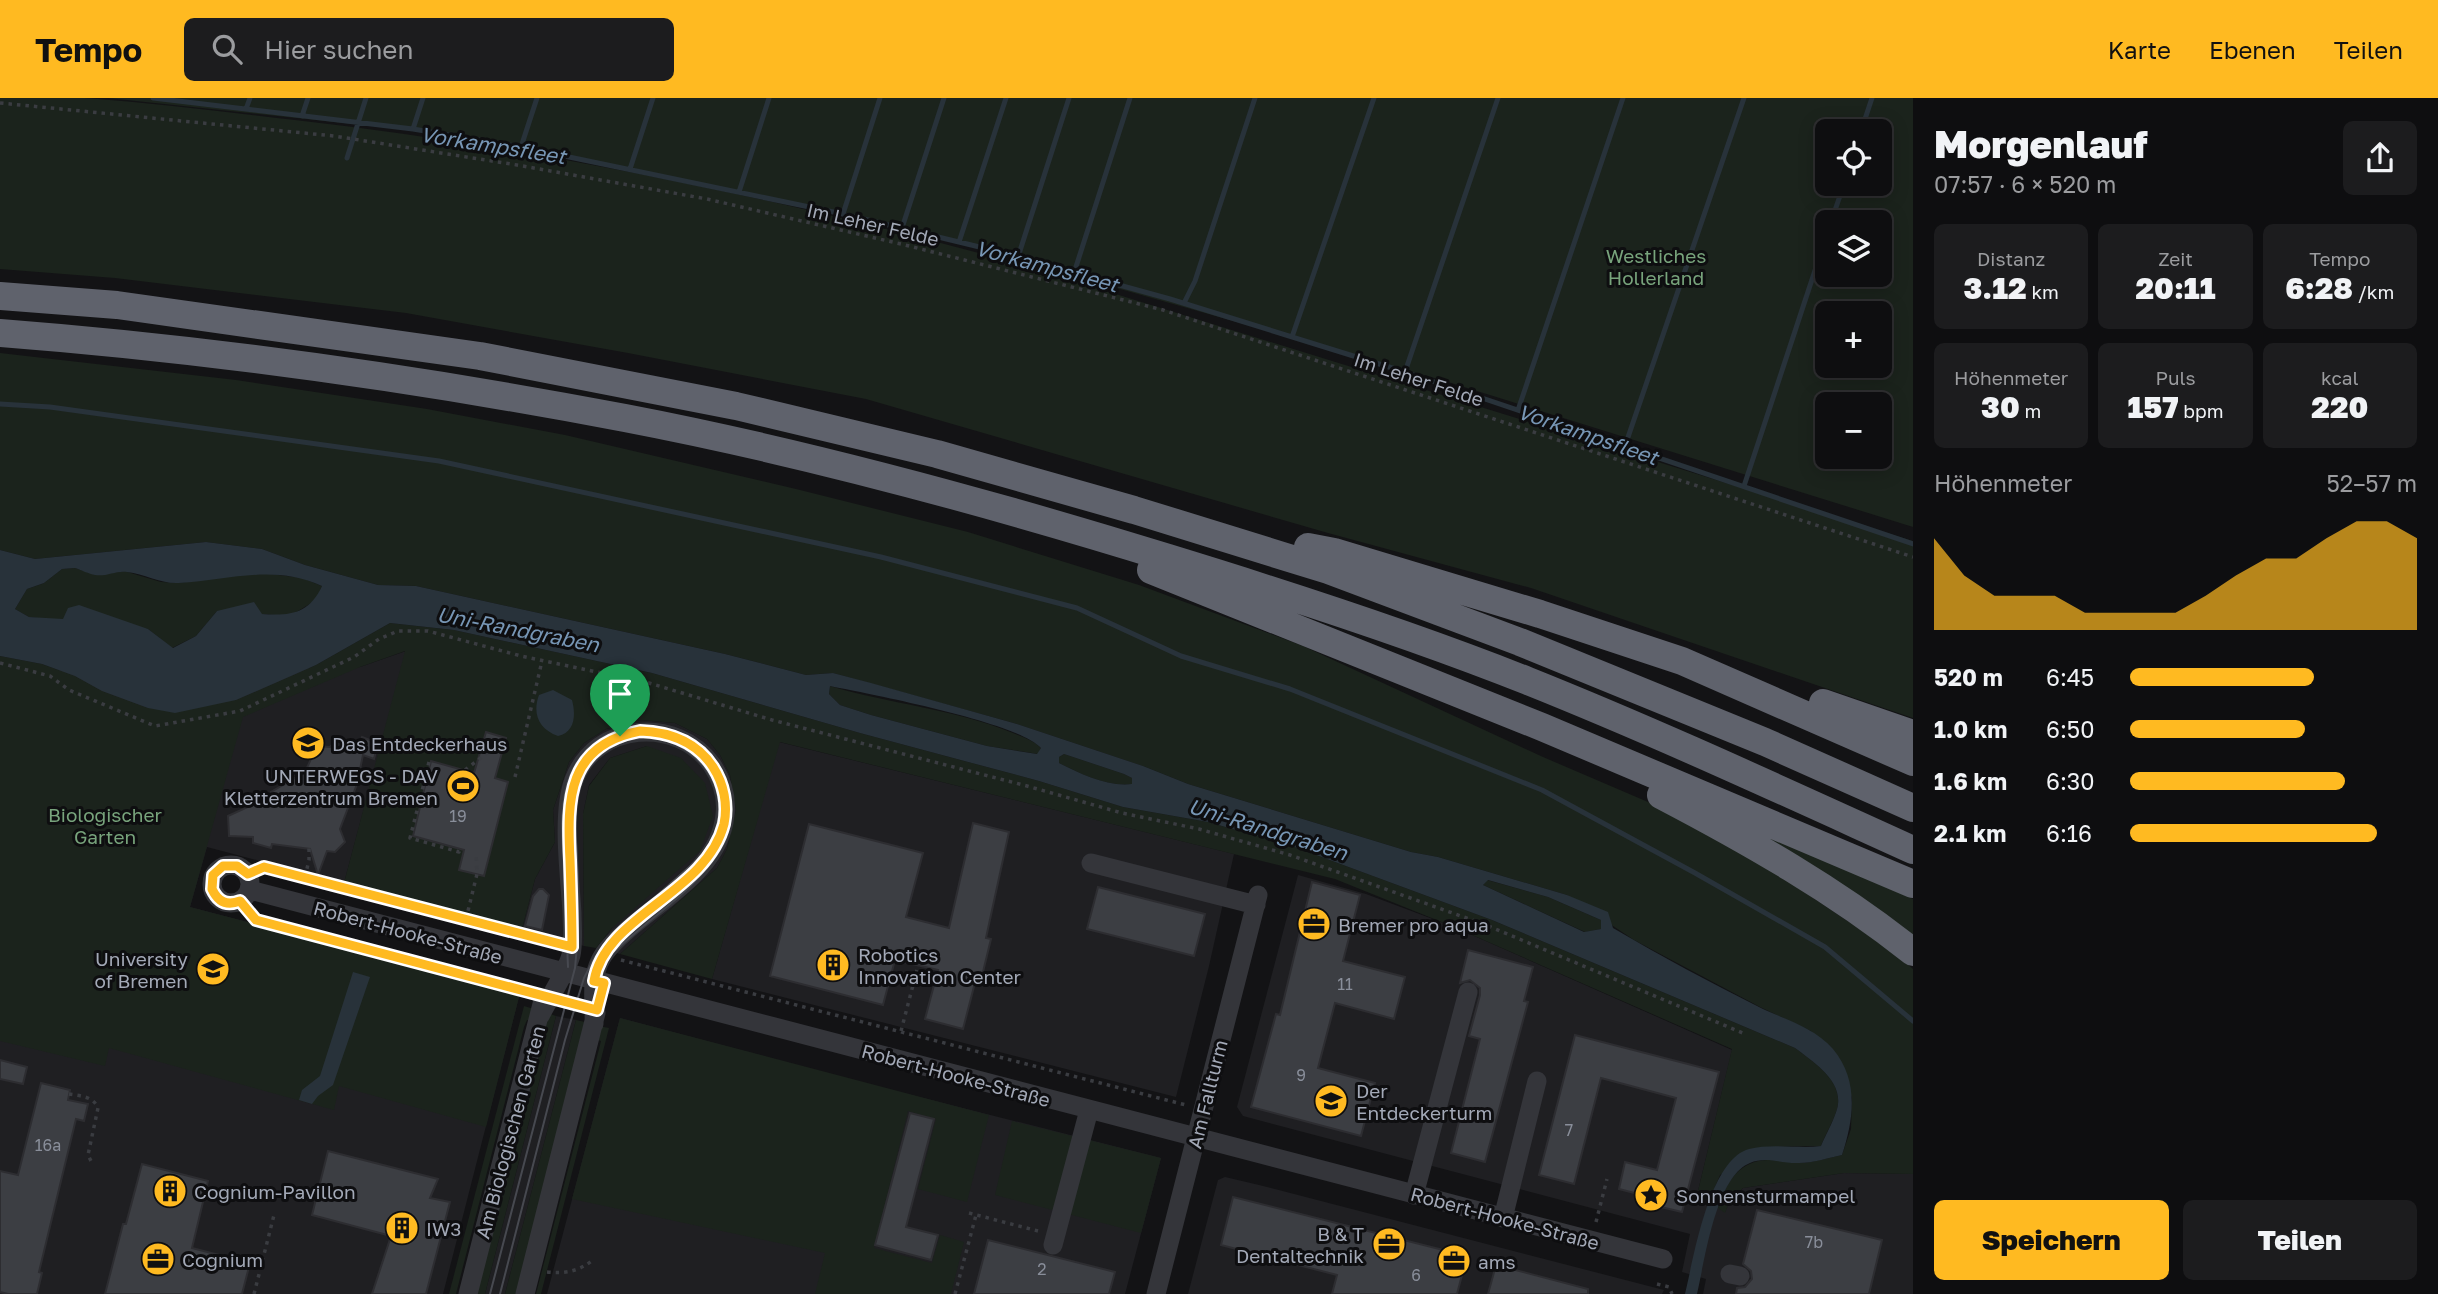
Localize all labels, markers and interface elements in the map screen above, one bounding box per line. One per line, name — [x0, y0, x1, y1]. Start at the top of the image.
search box — [184, 18, 674, 81]
text: Tempo — [35, 30, 142, 69]
icon: search — [208, 30, 246, 68]
text: Hier suchen — [264, 34, 413, 65]
text: Karte — [2108, 35, 2171, 64]
text: Ebenen — [2209, 35, 2296, 64]
text: Teilen — [2334, 35, 2403, 64]
map controls — [1815, 119, 1892, 469]
button: locate — [1815, 119, 1892, 196]
water label: Vorkampsfleet — [419, 121, 570, 170]
text: Morgenlauf — [1934, 121, 2148, 166]
button: share — [2343, 121, 2417, 195]
text: 07:57 · 6 × 520 m — [1934, 170, 2116, 198]
street label: Im Leher Felde — [805, 198, 941, 250]
button: layers — [1815, 210, 1892, 287]
water label: Vorkampsfleet — [973, 234, 1124, 298]
park label: Westliches Hollerland — [1606, 244, 1706, 289]
text: Distanz — [1977, 247, 2045, 270]
text: Zeit — [2158, 247, 2193, 270]
text: Tempo — [2309, 247, 2370, 270]
text: 3.12 — [1963, 270, 2027, 306]
text: 20:11 — [2136, 270, 2215, 306]
text: 6:28 — [2285, 270, 2353, 306]
text: km — [2027, 280, 2059, 303]
text: /km — [2353, 280, 2394, 303]
button: + — [1815, 301, 1892, 378]
street label: Im Leher Felde — [1351, 347, 1487, 411]
text: Höhenmeter — [1954, 366, 2068, 389]
text: Puls — [2155, 366, 2196, 389]
text: kcal — [2321, 366, 2359, 389]
text: 30 — [1981, 389, 2020, 425]
text: 157 — [2127, 389, 2179, 425]
text: 220 — [2311, 389, 2368, 425]
button: − — [1815, 392, 1892, 469]
water label: Vorkampsfleet — [1514, 398, 1664, 471]
text: m — [2020, 399, 2041, 422]
text: bpm — [2179, 399, 2224, 422]
text: Höhenmeter — [1934, 469, 2072, 497]
text: 52–57 m — [2326, 469, 2417, 497]
water label: Uni-Randgraben — [435, 601, 602, 658]
text: 520 m — [1934, 663, 2003, 691]
text: 6:45 — [2046, 663, 2094, 691]
pin — [590, 664, 650, 736]
icon: arrive — [601, 675, 639, 713]
text: 1.0 km — [1934, 715, 2007, 743]
text: 6:50 — [2046, 715, 2094, 743]
school or university icon: Das Entdeckerhaus — [289, 724, 327, 762]
place label: Das Entdeckerhaus — [332, 732, 507, 755]
place label: UNTERWEGS - DAV Kletterzentrum Bremen — [224, 764, 438, 809]
sports icon: UNTERWEGS - DAV Kletterzentrum Bremen — [444, 767, 482, 805]
text: 1.6 km — [1934, 767, 2007, 795]
text: 6:30 — [2046, 767, 2095, 795]
water label: Uni-Randgraben — [1186, 793, 1351, 866]
park label: Biologischer Garten — [48, 803, 162, 848]
house number: 19 — [449, 806, 467, 826]
text: 2.1 km — [1934, 819, 2006, 847]
text: 6:16 — [2046, 819, 2092, 847]
street label: Robert-Hooke-Straße — [311, 896, 505, 968]
office icon: Bremer pro aqua — [1295, 905, 1333, 943]
place label: Bremer pro aqua — [1338, 913, 1489, 936]
place label: Robotics Innovation Center — [858, 943, 1022, 988]
building icon: Robotics Innovation Center — [814, 946, 852, 984]
place label: University of Bremen — [95, 947, 188, 992]
school or university icon: University of Bremen — [194, 950, 232, 988]
house number: 11 — [1337, 974, 1353, 994]
street label: Am Biologischen Garten — [471, 1023, 549, 1241]
street label: Am Fallturm — [1182, 1037, 1232, 1151]
street label: Robert-Hooke-Straße — [859, 1039, 1053, 1111]
house number: 9 — [1296, 1065, 1306, 1085]
place label: Der Entdeckerturm — [1356, 1079, 1492, 1124]
school or university icon: Der Entdeckerturm — [1312, 1082, 1350, 1120]
house number: 7 — [1565, 1120, 1573, 1140]
house number: 16a — [35, 1135, 61, 1155]
building icon: Cognium-Pavillon — [151, 1172, 189, 1210]
place icon: Sonnensturmampel — [1632, 1176, 1670, 1214]
place label: Cognium-Pavillon — [194, 1180, 356, 1203]
street label: Robert-Hooke-Straße — [1408, 1182, 1602, 1254]
place label: Sonnensturmampel — [1676, 1184, 1855, 1207]
button: Speichern — [1934, 1200, 2169, 1280]
button: Teilen — [2183, 1200, 2417, 1280]
building icon: IW3 — [383, 1209, 421, 1247]
place label: IW3 — [426, 1217, 461, 1240]
place label: B & T Dentaltechnik — [1236, 1222, 1364, 1267]
office icon: B & T Dentaltechnik — [1370, 1225, 1408, 1263]
house number: 7b — [1805, 1232, 1823, 1252]
office icon: Cognium — [139, 1240, 177, 1278]
office icon: ams — [1435, 1242, 1473, 1280]
place label: Cognium — [182, 1248, 263, 1271]
place label: ams — [1478, 1250, 1516, 1273]
house number: 2 — [1037, 1259, 1047, 1279]
house number: 6 — [1411, 1265, 1421, 1285]

